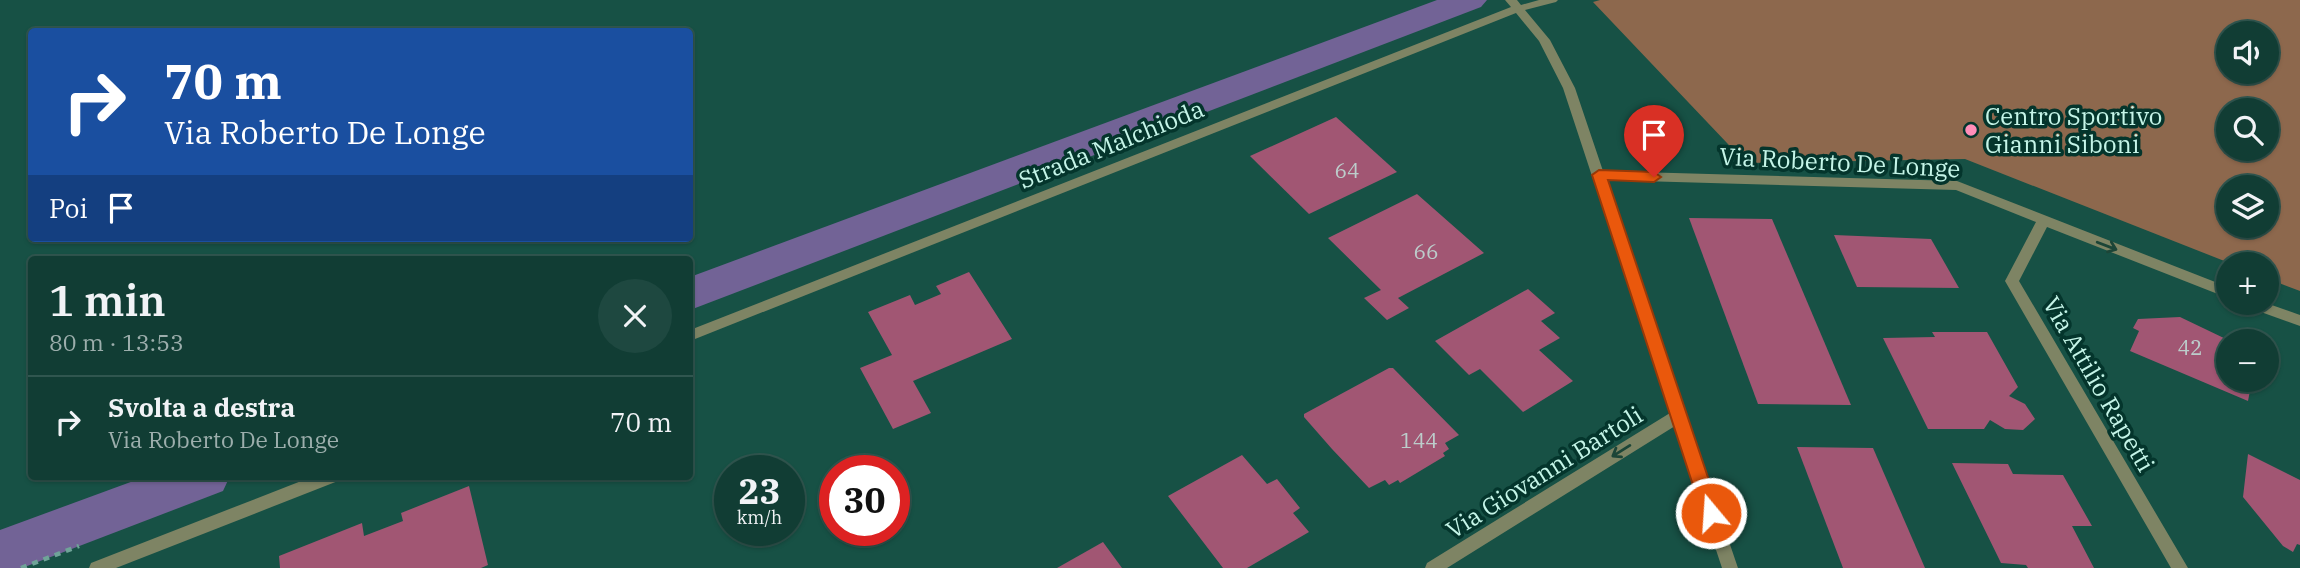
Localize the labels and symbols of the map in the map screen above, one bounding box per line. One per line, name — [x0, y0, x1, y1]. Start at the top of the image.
street label: Strada Malchioda — [1014, 92, 1208, 196]
place label: Centro Sportivo Gianni Siboni — [1985, 100, 2162, 160]
pin — [1624, 105, 1684, 177]
marker: Centro Sportivo Gianni Siboni — [1963, 122, 1979, 138]
street label: Via Roberto De Longe — [1719, 140, 1961, 184]
house number: 64 — [1334, 156, 1360, 184]
house number: 66 — [1413, 237, 1439, 265]
one-way arrow — [2095, 240, 2117, 253]
street label: Via Attilio Rapetti — [2036, 291, 2162, 477]
house number: 42 — [2177, 333, 2203, 361]
street label: Via Giovanni Bartoli — [1440, 399, 1648, 545]
house number: 144 — [1400, 426, 1438, 454]
one-way arrow — [1611, 445, 1631, 459]
speed limit sign: 30 — [819, 455, 910, 546]
position arrow — [1674, 476, 1748, 550]

